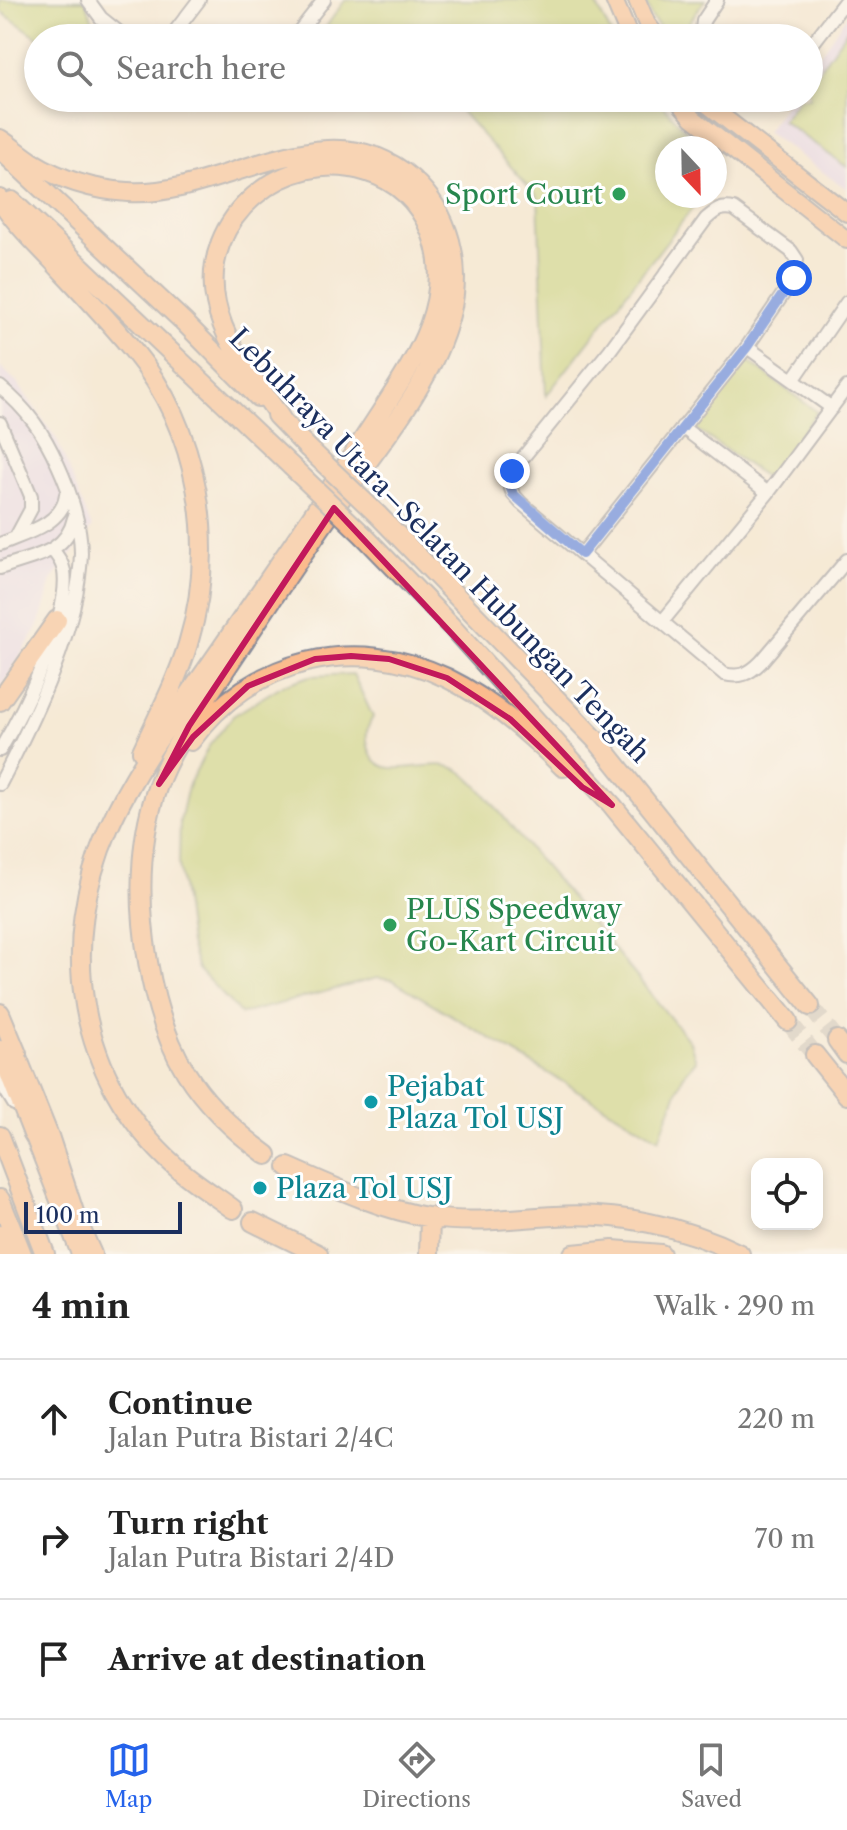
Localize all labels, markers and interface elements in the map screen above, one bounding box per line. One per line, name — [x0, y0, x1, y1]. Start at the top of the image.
search box — [24, 24, 823, 112]
icon: search — [52, 46, 96, 90]
text: Search here — [116, 50, 286, 87]
north arrow — [655, 136, 727, 208]
place label: Sport Court — [445, 177, 603, 211]
marker: Sport Court — [610, 185, 628, 203]
route start — [776, 260, 812, 296]
street label: Lebuhraya Utara–Selatan Hubungan Tengah — [223, 321, 657, 769]
route end — [494, 453, 530, 489]
place label: PLUS Speedway Go-Kart Circuit — [406, 892, 623, 958]
marker: PLUS Speedway Go-Kart Circuit — [381, 916, 399, 934]
place label: Pejabat Plaza Tol USJ — [387, 1069, 564, 1135]
marker: Pejabat Plaza Tol USJ — [362, 1093, 380, 1111]
map controls — [751, 1158, 823, 1230]
button: locate — [751, 1158, 823, 1230]
place label: Plaza Tol USJ — [276, 1171, 453, 1205]
marker: Plaza Tol USJ — [251, 1179, 269, 1197]
scale bar — [24, 1198, 182, 1234]
text: 100 m — [36, 1202, 99, 1229]
text: 4 min — [32, 1285, 130, 1327]
text: Walk · 290 m — [654, 1290, 815, 1322]
text: Continue — [108, 1385, 253, 1422]
icon: ahead — [32, 1397, 76, 1441]
text: 220 m — [737, 1403, 815, 1435]
text: Jalan Putra Bistari 2/4C — [108, 1422, 394, 1454]
text: Turn right — [108, 1505, 268, 1542]
icon: right — [32, 1517, 76, 1561]
text: 70 m — [755, 1523, 815, 1555]
text: Jalan Putra Bistari 2/4D — [108, 1542, 395, 1574]
icon: arrive — [32, 1637, 76, 1681]
text: Arrive at destination — [108, 1641, 426, 1678]
tab: Map — [105, 1738, 152, 1813]
tab: Directions — [362, 1738, 471, 1813]
tab: Saved — [681, 1738, 742, 1813]

